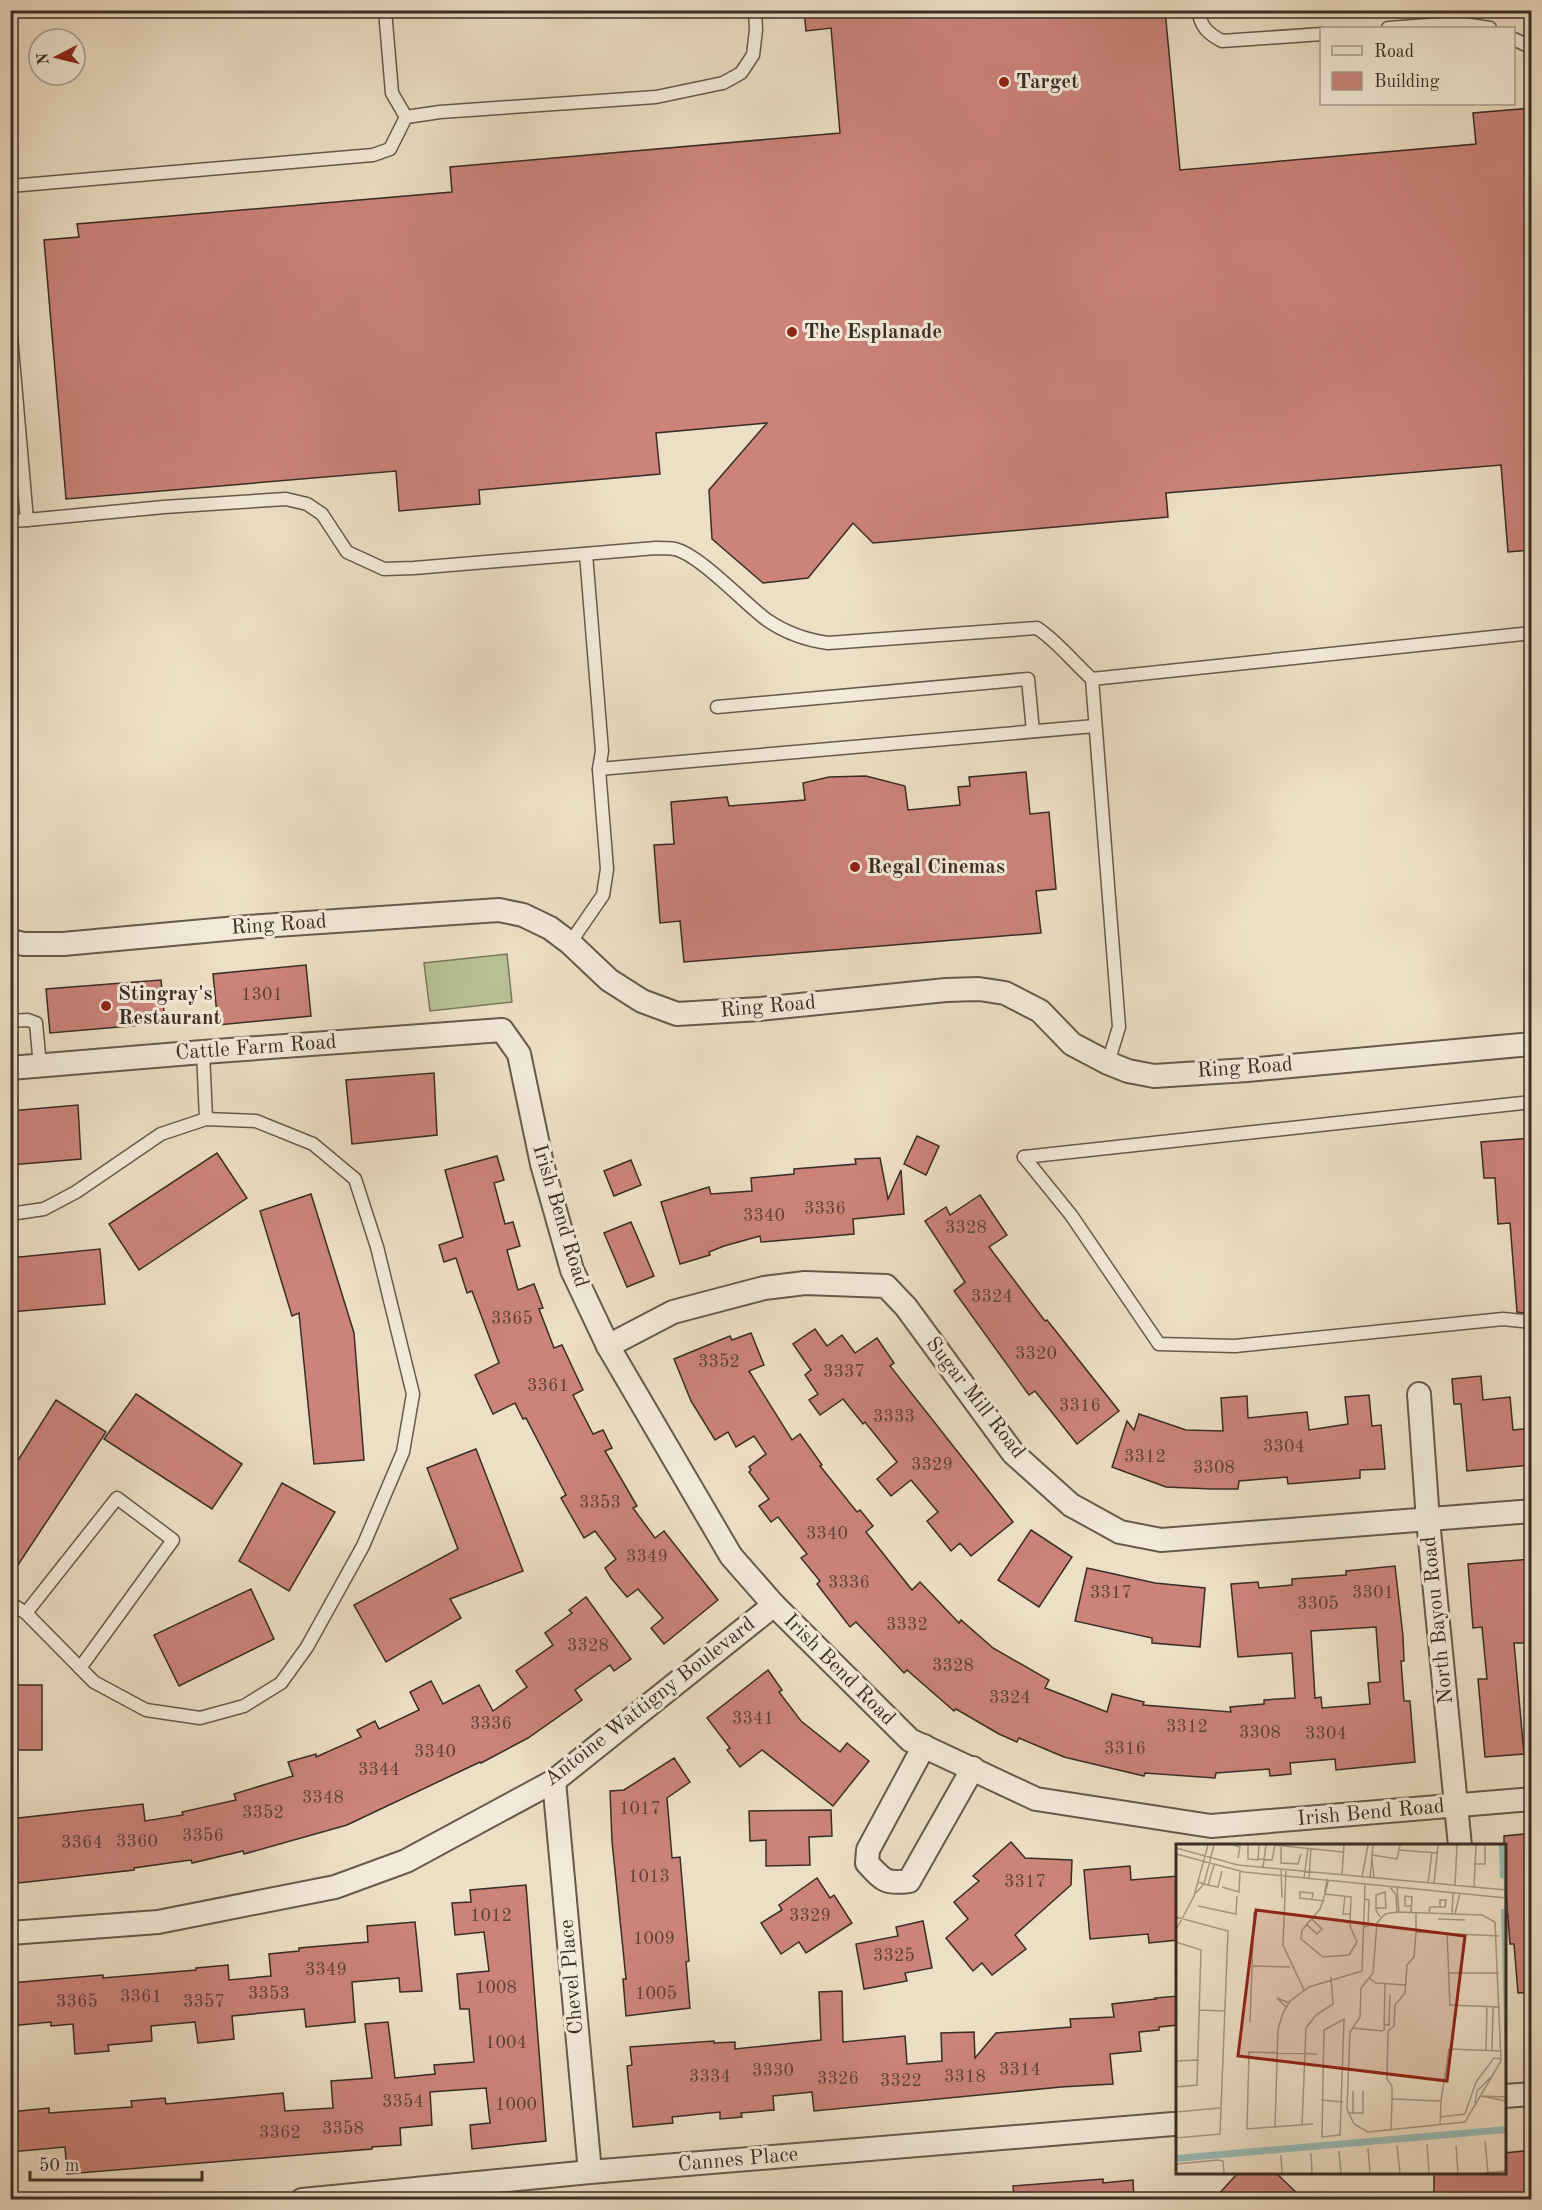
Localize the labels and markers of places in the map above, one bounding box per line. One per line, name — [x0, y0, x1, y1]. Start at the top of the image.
place label: Target — [1016, 72, 1079, 93]
marker: Target — [997, 75, 1011, 89]
place label: The Esplanade — [804, 322, 942, 343]
marker: The Esplanade — [785, 325, 799, 339]
place label: Regal Cinemas — [867, 857, 1005, 878]
marker: Regal Cinemas — [848, 860, 862, 874]
place label: Stingray's Restaurant — [118, 984, 222, 1029]
marker: Stingray's Restaurant — [99, 999, 113, 1013]

